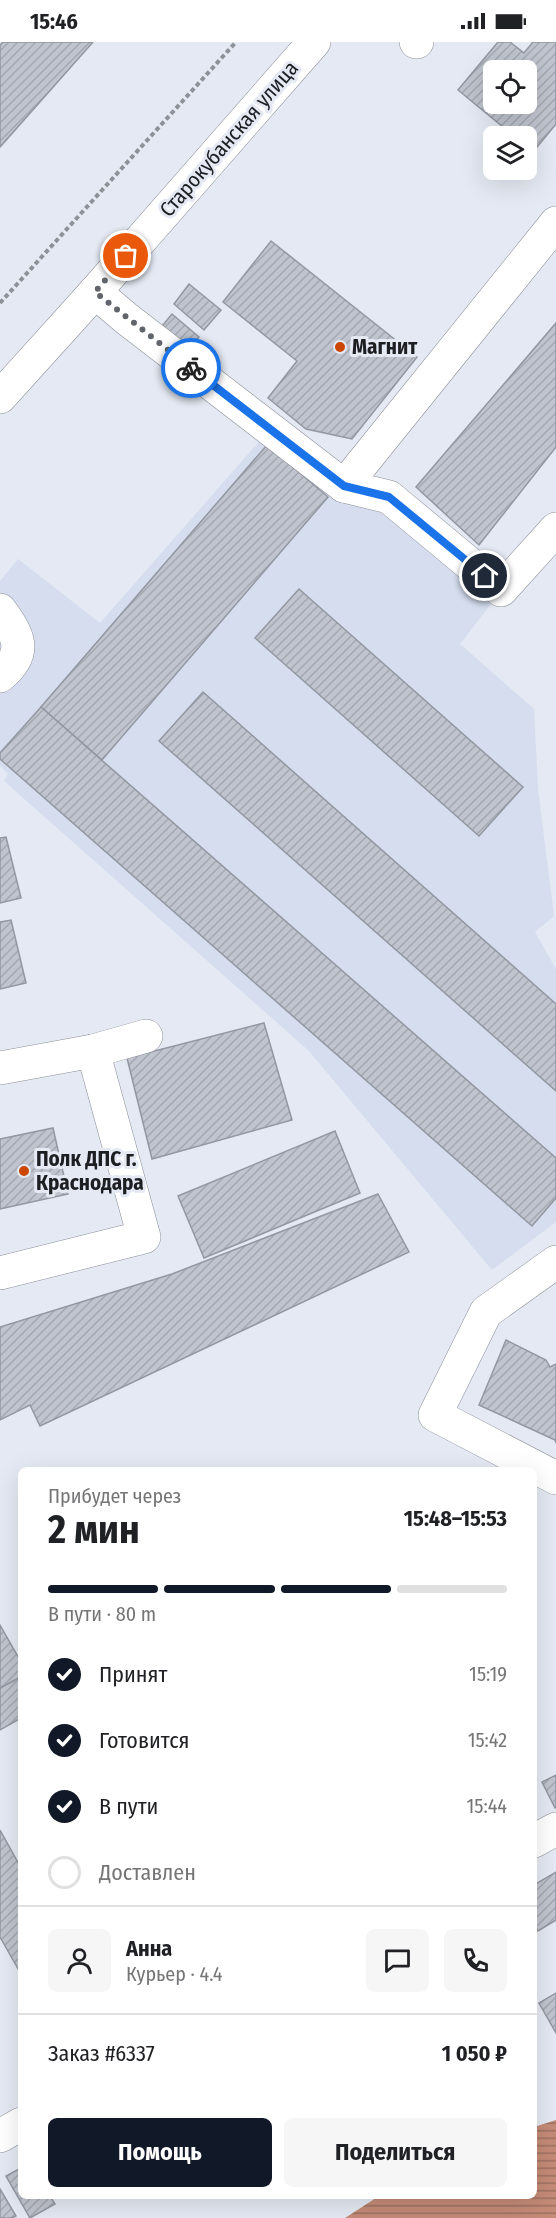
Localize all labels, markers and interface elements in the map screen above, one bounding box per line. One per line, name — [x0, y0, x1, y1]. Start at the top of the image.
text: 15:46 — [30, 8, 78, 35]
street label: Старокубанская улица — [154, 56, 304, 222]
map controls — [483, 60, 537, 180]
button: locate — [483, 60, 537, 114]
button: layers — [483, 126, 537, 180]
pin — [100, 230, 151, 281]
icon: bag — [109, 239, 142, 272]
place label: Магнит — [352, 334, 418, 360]
courier — [161, 338, 221, 398]
marker: Магнит — [333, 340, 347, 354]
icon: bike — [175, 352, 208, 385]
pin — [459, 550, 510, 601]
icon: home — [468, 559, 501, 592]
place label: Полк ДПС г. Краснодара — [36, 1146, 144, 1196]
marker: Полк ДПС г. Краснодара — [17, 1164, 31, 1178]
text: Прибудет через — [48, 1484, 181, 1508]
text: 15:48–15:53 — [404, 1505, 507, 1532]
text: 2 мин — [48, 1507, 140, 1553]
text: В пути · 80 m — [48, 1602, 156, 1626]
icon: check — [48, 1658, 81, 1691]
text: Принят — [99, 1661, 167, 1688]
text: 15:19 — [469, 1662, 507, 1686]
icon: check — [48, 1724, 81, 1757]
text: Готовится — [99, 1727, 190, 1754]
text: 15:42 — [468, 1728, 507, 1752]
icon: check — [48, 1790, 81, 1823]
text: В пути — [99, 1793, 158, 1820]
text: 15:44 — [467, 1794, 507, 1818]
text: Доставлен — [99, 1859, 196, 1886]
button: person — [48, 1929, 111, 1992]
button: chat — [366, 1929, 429, 1992]
button: phone — [444, 1929, 507, 1992]
text: Анна — [126, 1935, 172, 1962]
text: Курьер · 4.4 — [126, 1962, 222, 1986]
text: Заказ #6337 — [48, 2040, 155, 2067]
text: 1 050 ₽ — [442, 2040, 507, 2067]
button: Помощь — [48, 2118, 272, 2187]
button: Поделиться — [284, 2118, 507, 2187]

